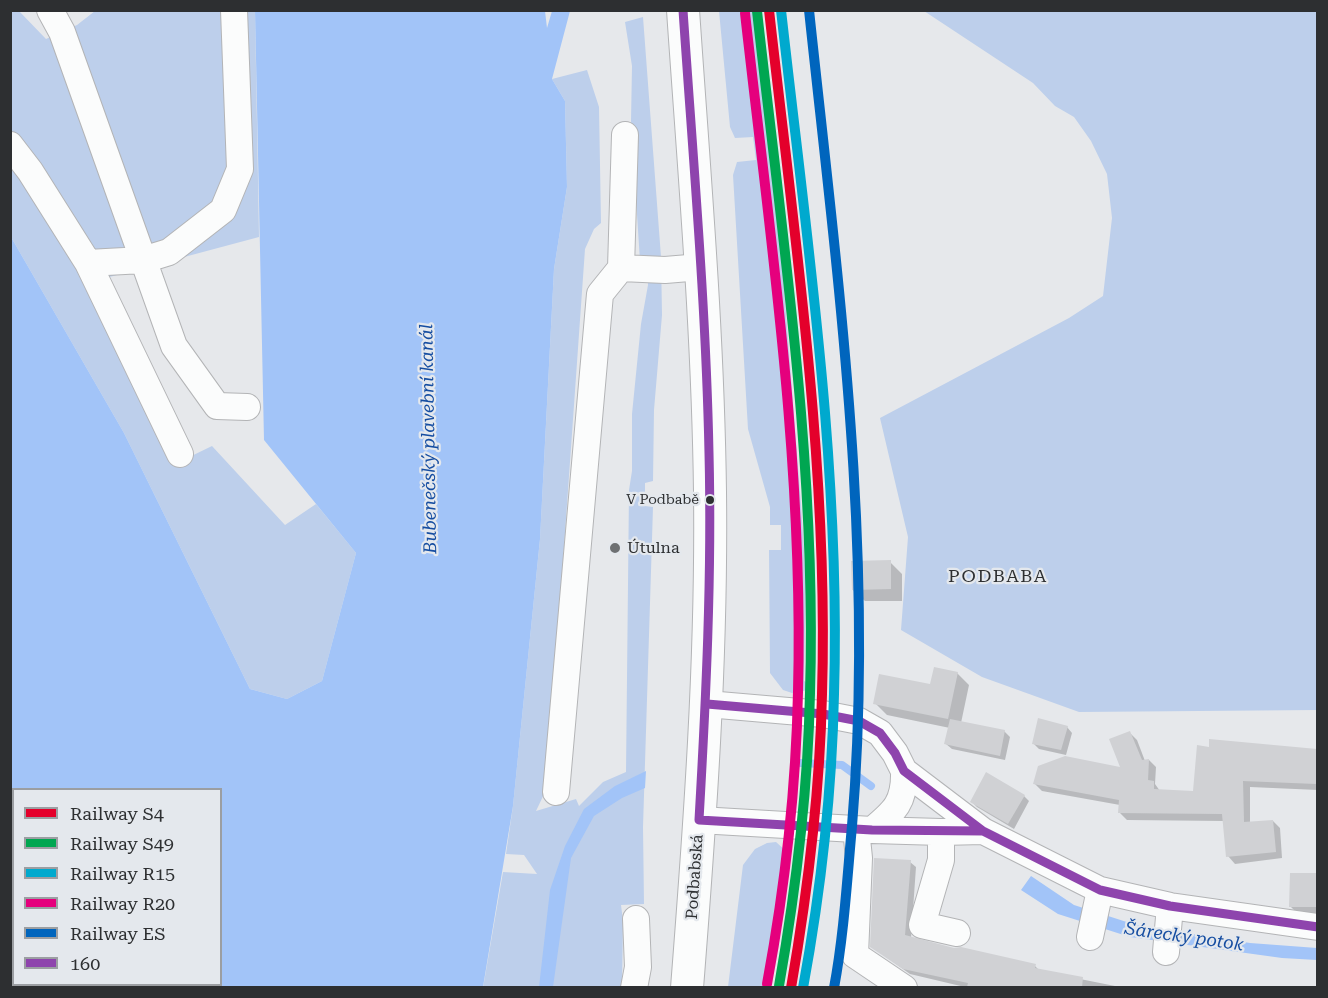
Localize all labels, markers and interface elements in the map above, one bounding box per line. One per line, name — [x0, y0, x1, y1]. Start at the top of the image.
water label: Bubenečský plavební kanál — [416, 324, 442, 554]
place label: V Podbabě — [626, 492, 699, 508]
marker: V Podbabě — [704, 494, 716, 506]
place label: Útulna — [627, 538, 680, 558]
marker: Útulna — [608, 541, 622, 555]
district label: PODBABA — [948, 566, 1048, 588]
legend — [12, 788, 222, 986]
text: Railway S4 — [70, 803, 164, 824]
text: Railway S49 — [70, 833, 174, 854]
street label: Podbabská — [682, 834, 708, 920]
text: Railway R15 — [70, 863, 175, 884]
text: Railway R20 — [70, 893, 175, 914]
water label: Šárecký potok — [1123, 918, 1245, 956]
text: Railway ES — [70, 923, 165, 944]
text: 160 — [70, 953, 100, 974]

